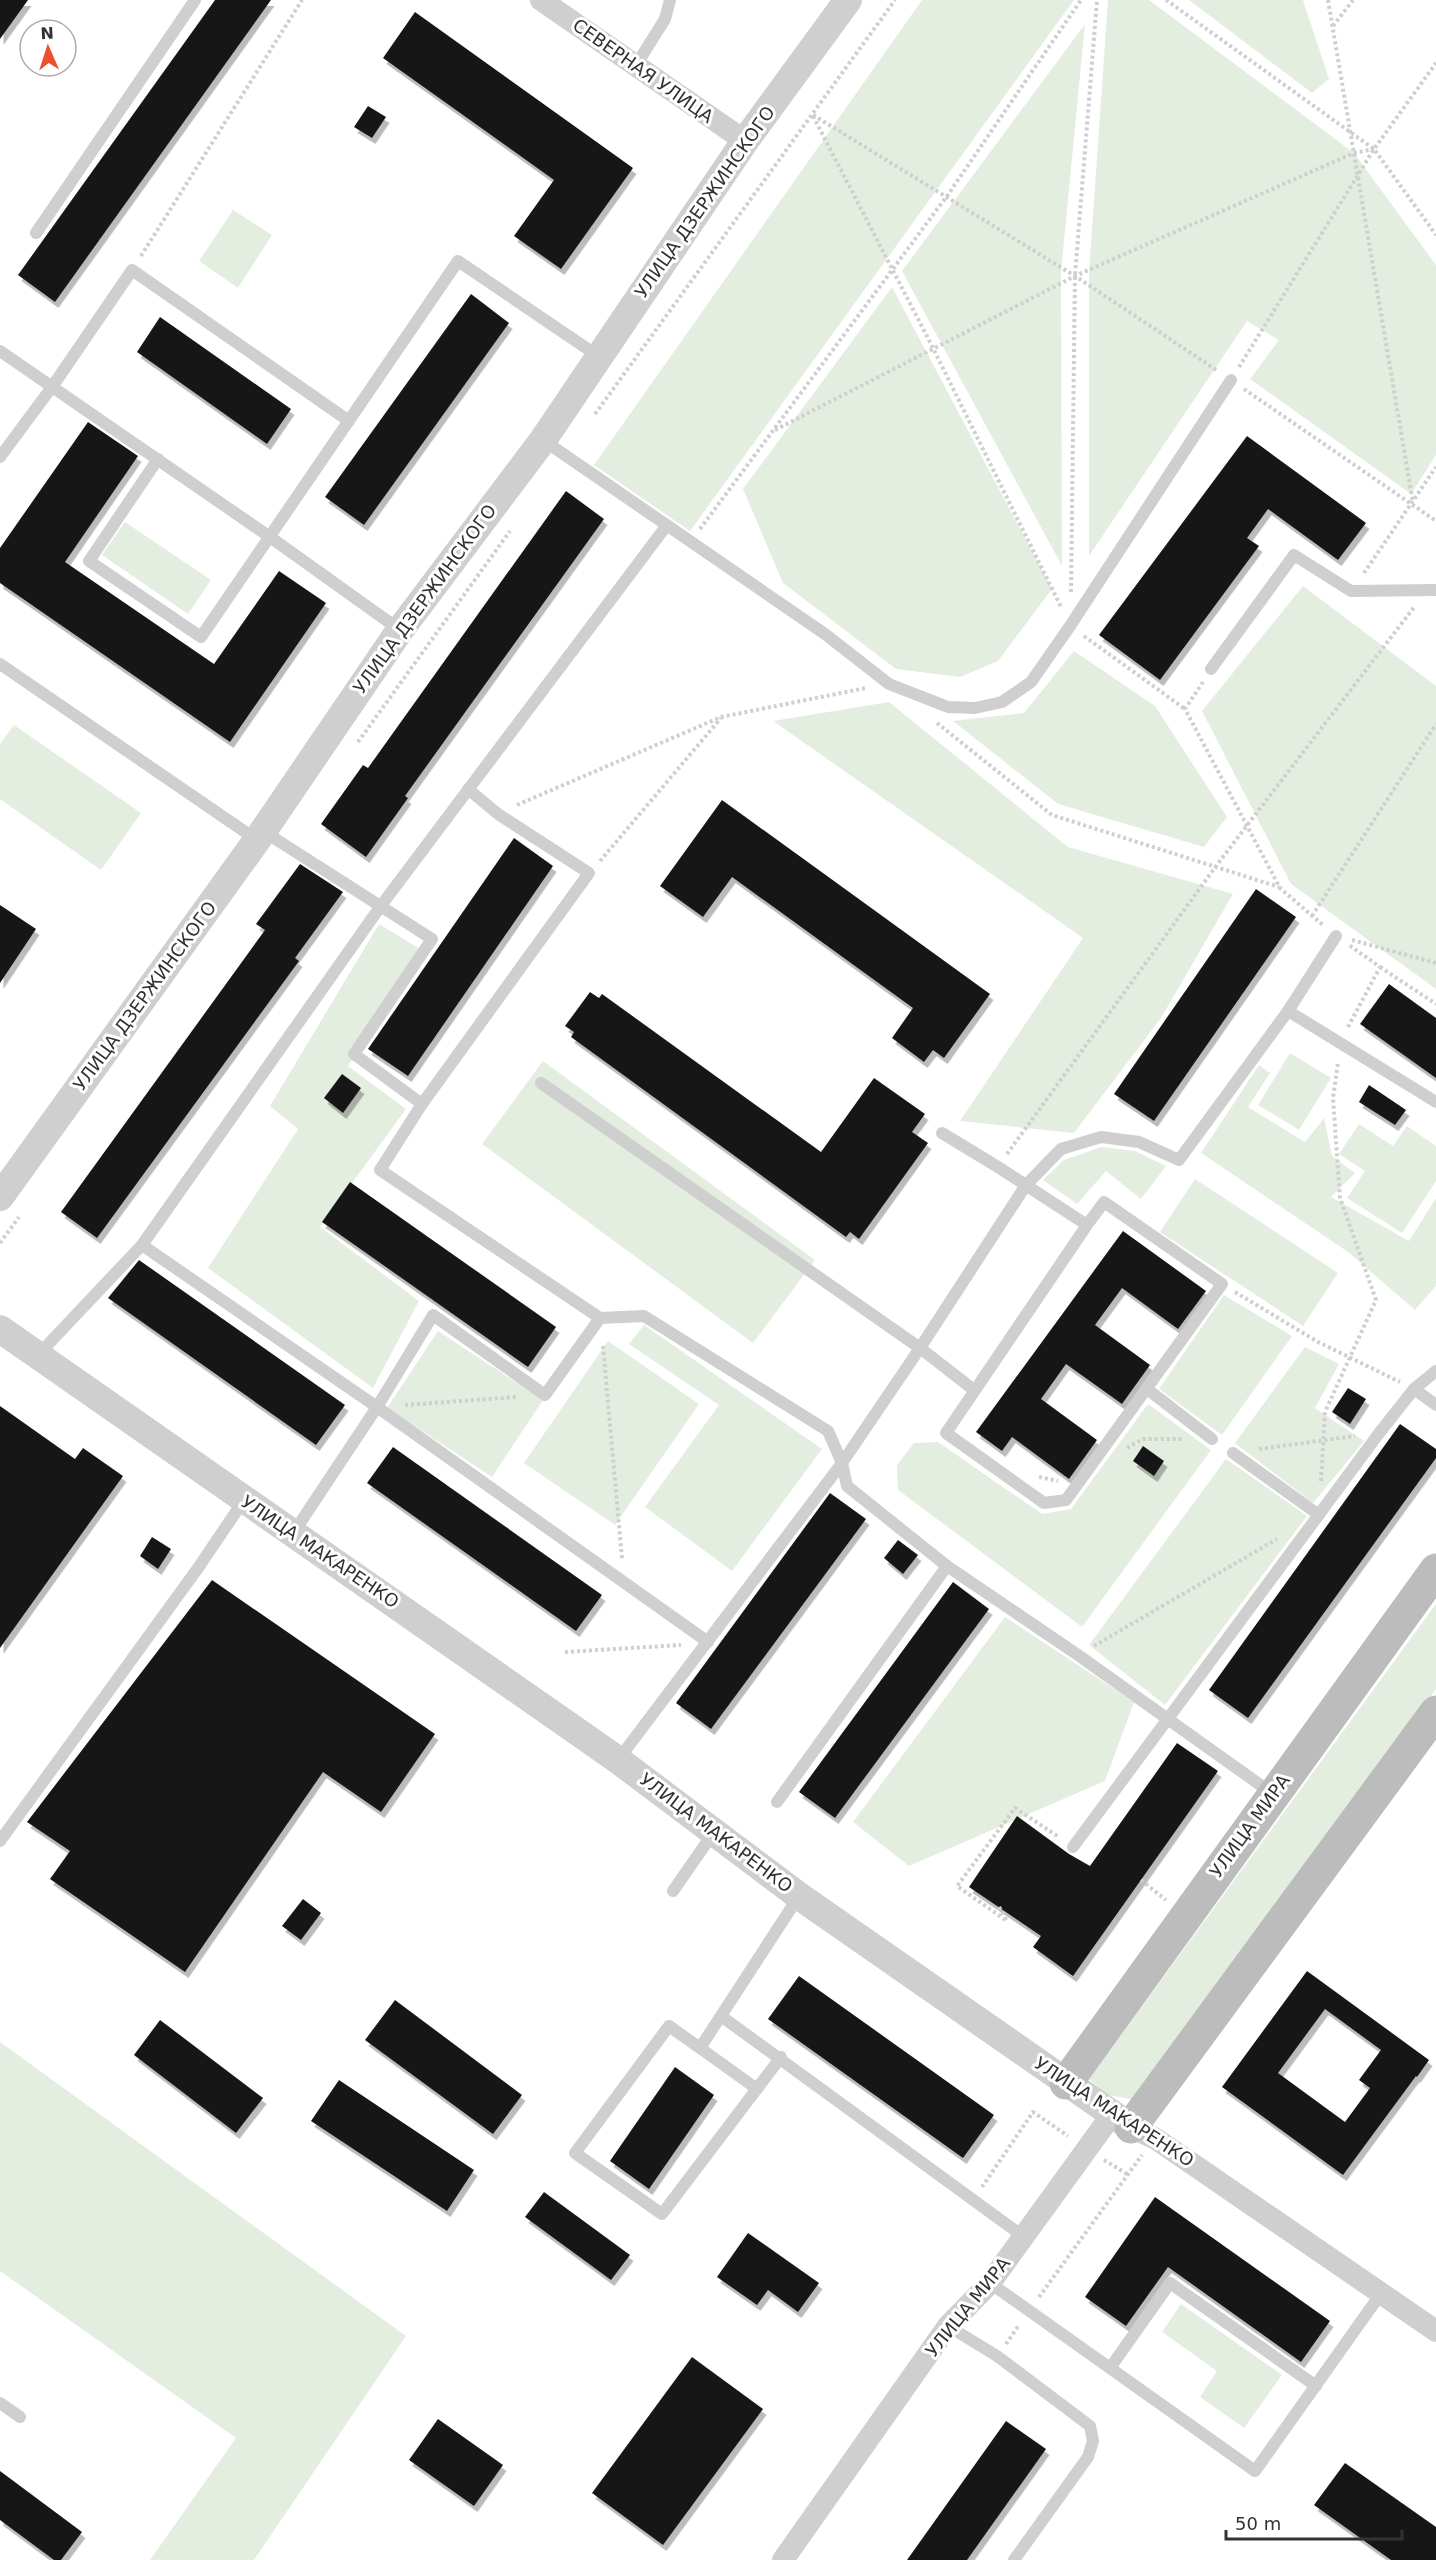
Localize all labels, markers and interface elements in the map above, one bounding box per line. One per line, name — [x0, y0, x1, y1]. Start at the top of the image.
street label: СЕВЕРНАЯ УЛИЦА — [569, 14, 718, 127]
north arrow — [18, 18, 78, 78]
text: N — [40, 24, 54, 43]
street label: УЛИЦА ДЗЕРЖИНСКОГО — [630, 102, 779, 301]
street label: УЛИЦА ДЗЕРЖИНСКОГО — [349, 500, 500, 697]
street label: УЛИЦА ДЗЕРЖИНСКОГО — [69, 897, 220, 1094]
street label: УЛИЦА МАКАРЕНКО — [237, 1491, 403, 1612]
street label: УЛИЦА МАКАРЕНКО — [636, 1768, 797, 1897]
street label: УЛИЦА МИРА — [1205, 1770, 1294, 1881]
street label: УЛИЦА МАКАРЕНКО — [1031, 2052, 1198, 2171]
street label: УЛИЦА МИРА — [921, 2252, 1015, 2361]
scale bar — [1226, 2503, 1402, 2541]
text: 50 m — [1235, 2513, 1281, 2534]

